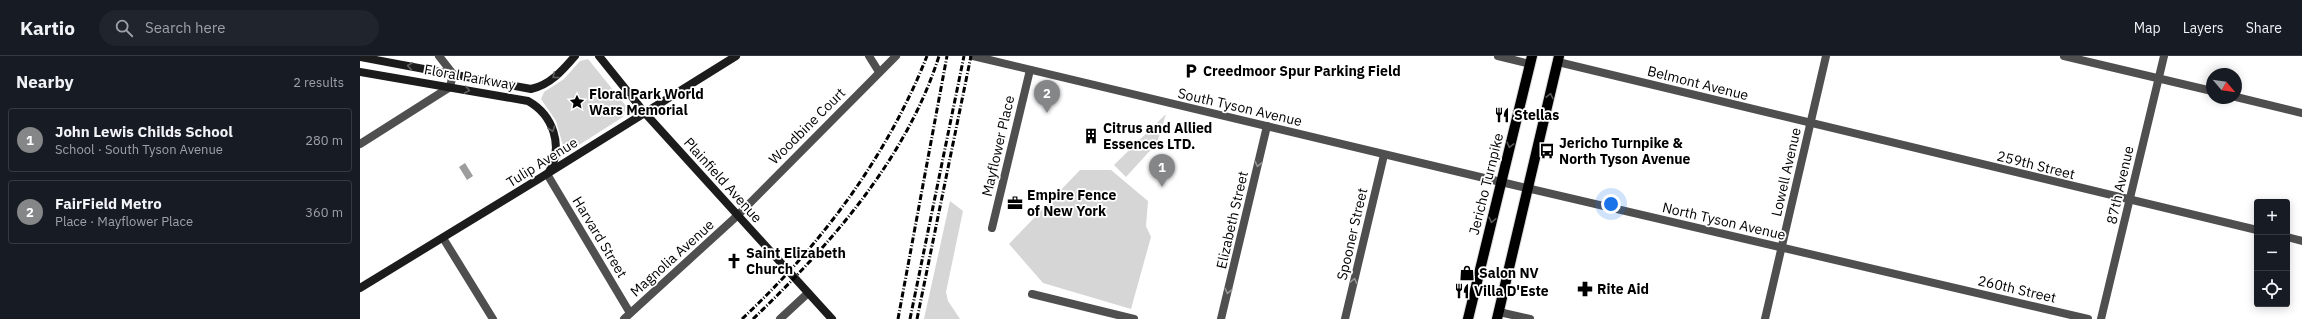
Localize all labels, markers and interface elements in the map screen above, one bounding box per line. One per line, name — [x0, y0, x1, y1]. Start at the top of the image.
search box — [99, 10, 379, 46]
text: Kartio — [20, 16, 75, 40]
icon: search — [113, 17, 135, 39]
text: Search here — [145, 18, 225, 37]
text: Map — [2134, 19, 2161, 37]
text: Layers — [2183, 19, 2224, 37]
text: Share — [2246, 19, 2282, 37]
street label: Floral Parkway — [423, 60, 517, 94]
one-way arrow — [407, 62, 413, 71]
parking icon: Creedmoor Spur Parking Field — [1182, 62, 1200, 80]
place label: Creedmoor Spur Parking Field — [1203, 62, 1401, 80]
street label: Belmont Avenue — [1646, 62, 1751, 104]
north arrow — [2206, 68, 2242, 104]
text: Nearby — [16, 71, 74, 93]
one-way arrow — [553, 72, 560, 79]
text: 2 results — [293, 74, 344, 91]
pin: 2 — [1034, 80, 1060, 113]
street label: Woodbine Court — [765, 84, 849, 168]
street label: South Tyson Avenue — [1176, 84, 1304, 130]
one-way arrow — [464, 85, 471, 94]
place label: Floral Park World Wars Memorial — [589, 85, 704, 119]
place icon: Floral Park World Wars Memorial — [568, 93, 586, 111]
street label: Mayflower Place — [978, 93, 1018, 198]
one-way arrow — [1545, 93, 1553, 99]
restaurant icon: Stellas — [1493, 106, 1511, 124]
place label: Stellas — [1514, 106, 1559, 124]
place label: Citrus and Allied Essences LTD. — [1103, 119, 1212, 153]
text: John Lewis Childs School — [55, 122, 233, 141]
one-way arrow — [548, 126, 556, 133]
street label: Lowell Avenue — [1767, 126, 1805, 218]
building icon: Citrus and Allied Essences LTD. — [1082, 127, 1100, 145]
street label: Jericho Turnpike — [1465, 131, 1507, 237]
text: 1 — [26, 132, 34, 149]
text: 280 m — [305, 132, 343, 149]
street label: Tulip Avenue — [503, 133, 581, 191]
street label: Plainfield Avenue — [680, 134, 766, 227]
place label: Jericho Turnpike & North Tyson Avenue — [1559, 134, 1691, 168]
text: School · South Tyson Avenue — [55, 141, 223, 158]
one-way arrow — [1507, 141, 1515, 148]
bus stop icon: Jericho Turnpike & North Tyson Avenue — [1538, 142, 1556, 160]
street label: 87th Avenue — [2102, 144, 2138, 226]
street label: 259th Street — [1995, 147, 2077, 183]
pin: 1 — [1149, 154, 1175, 187]
one-way arrow — [1254, 161, 1263, 168]
street label: Elizabeth Street — [1212, 169, 1252, 271]
place label: Empire Fence of New York — [1027, 186, 1116, 220]
street label: Spooner Street — [1333, 186, 1371, 282]
street label: Harvard Street — [569, 193, 631, 281]
text: FairField Metro — [55, 194, 162, 213]
office icon: Empire Fence of New York — [1006, 194, 1024, 212]
your location — [1601, 194, 1621, 214]
street label: North Tyson Avenue — [1661, 198, 1788, 244]
map controls — [2254, 199, 2290, 307]
button: + — [2254, 199, 2290, 235]
text: 2 — [26, 204, 34, 221]
text: 360 m — [305, 204, 343, 221]
text: Place · Mayflower Place — [55, 213, 193, 230]
street label: Magnolia Avenue — [626, 215, 718, 300]
one-way arrow — [1488, 217, 1497, 224]
button: − — [2254, 235, 2290, 271]
place label: Saint Elizabeth Church — [746, 244, 846, 278]
church icon: Saint Elizabeth Church — [725, 252, 743, 270]
shop icon: Salon NV — [1458, 264, 1476, 282]
place label: Salon NV — [1479, 264, 1539, 282]
street label: 260th Street — [1976, 271, 2058, 307]
button: locate — [2254, 271, 2290, 307]
one-way arrow — [1350, 278, 1358, 284]
pharmacy icon: Rite Aid — [1576, 280, 1594, 298]
place label: Rite Aid — [1597, 280, 1649, 298]
restaurant icon: Villa D'Este — [1453, 282, 1471, 300]
place label: Villa D'Este — [1474, 282, 1549, 300]
one-way arrow — [1224, 287, 1233, 294]

